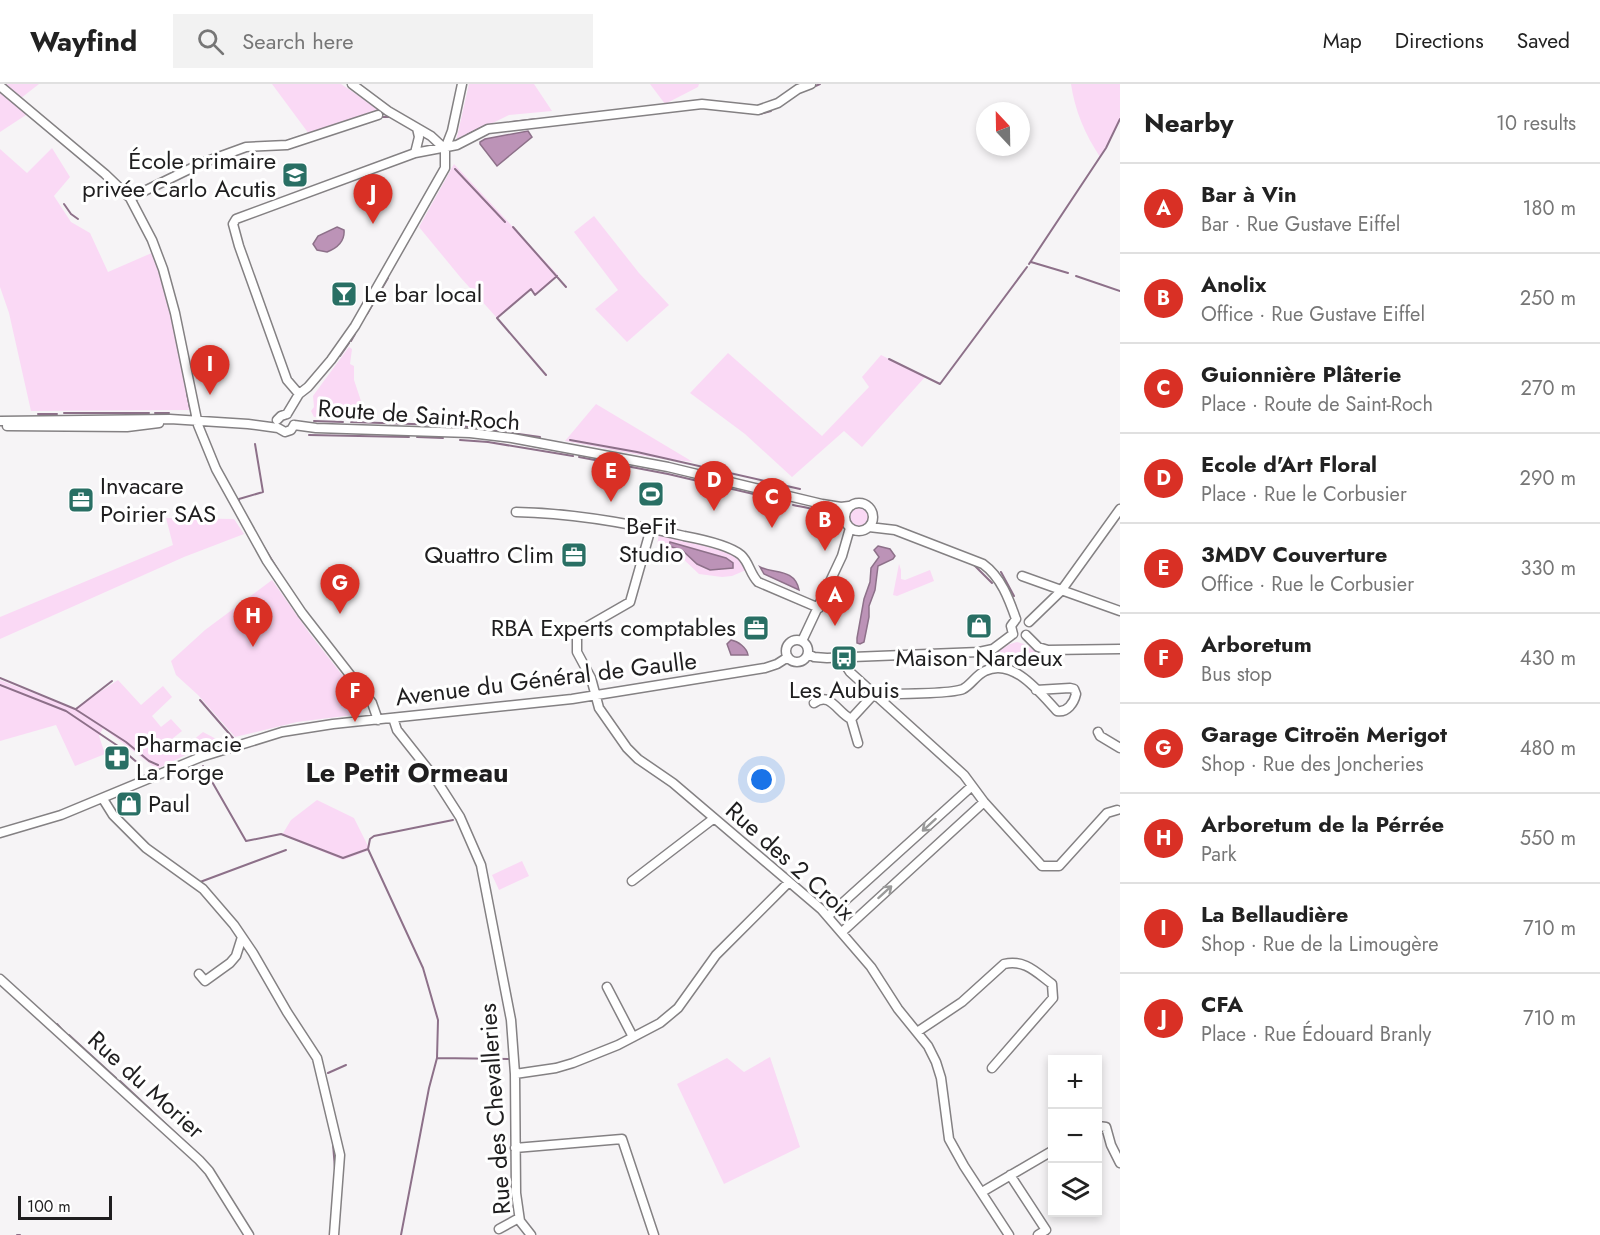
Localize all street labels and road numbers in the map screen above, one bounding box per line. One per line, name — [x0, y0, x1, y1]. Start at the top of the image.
street label: Route de Saint-Roch — [317, 390, 521, 439]
street label: Avenue du Général de Gaulle — [393, 643, 699, 714]
street label: Rue des 2 Croix — [718, 793, 863, 929]
street label: Rue des Chevalleries — [470, 1002, 519, 1216]
street label: Rue du Morier — [80, 1023, 213, 1147]

